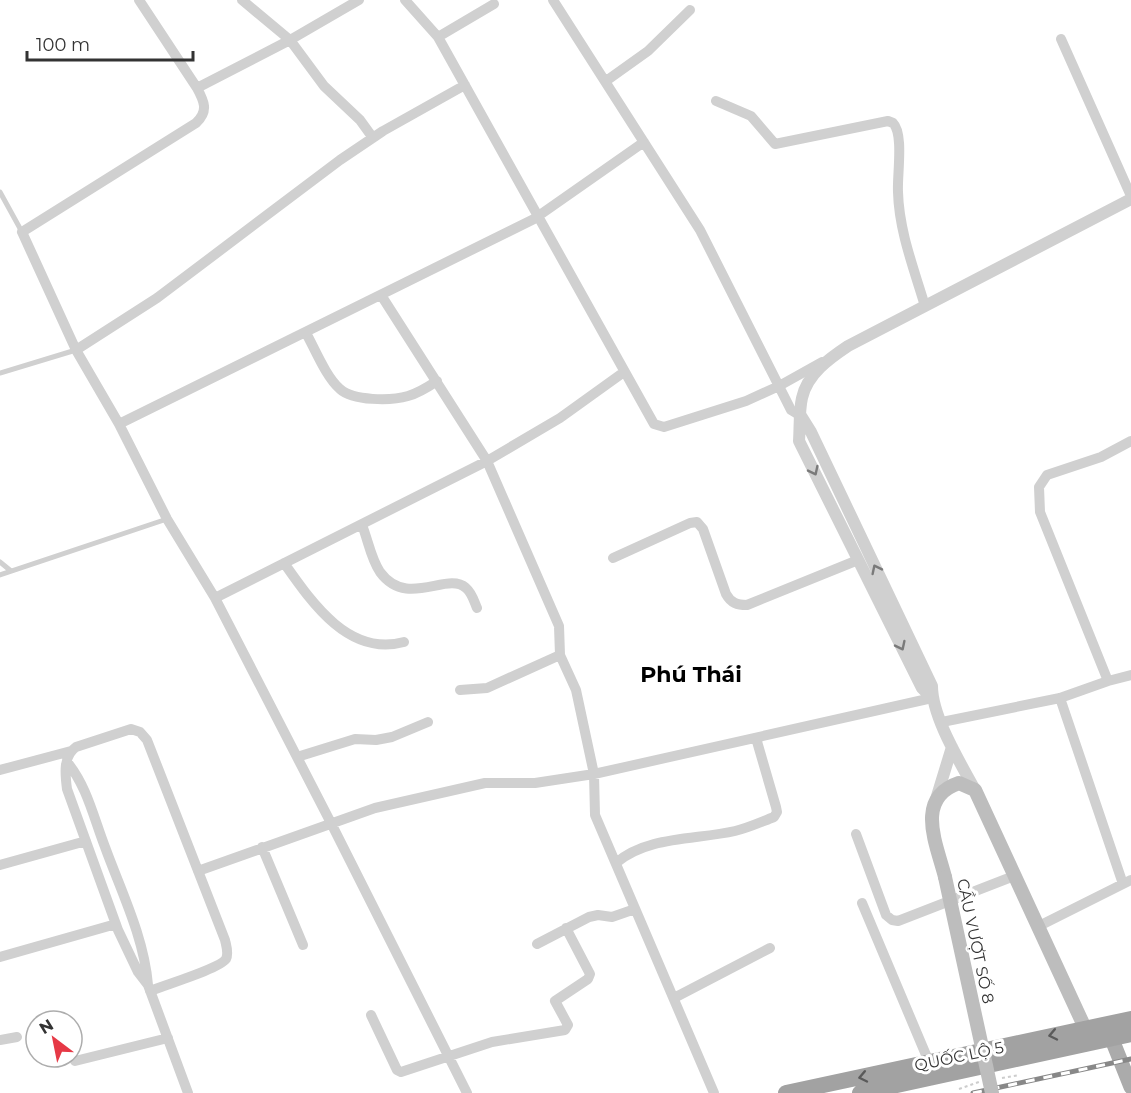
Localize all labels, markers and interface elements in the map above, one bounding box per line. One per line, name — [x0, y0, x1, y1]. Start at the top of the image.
scale bar — [27, 24, 194, 62]
text: 100 m — [36, 34, 90, 56]
one-way arrow — [807, 464, 819, 475]
one-way arrow — [872, 564, 884, 575]
one-way arrow — [893, 639, 905, 650]
district label: Phú Thái — [640, 661, 742, 688]
street label: CẦU VƯỢT SỐ 8 — [953, 877, 999, 1005]
north arrow — [24, 1009, 84, 1069]
text: N — [36, 1015, 57, 1038]
one-way arrow — [1049, 1028, 1059, 1041]
street label: QUỐC LỘ 5 — [912, 1037, 1006, 1075]
one-way arrow — [858, 1069, 868, 1082]

